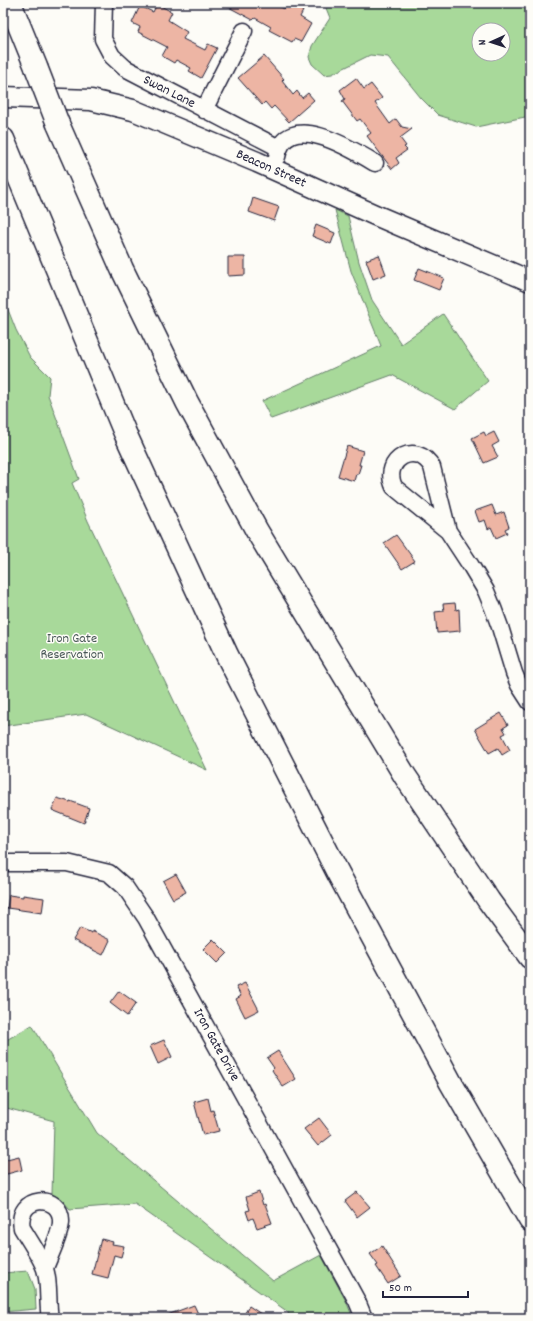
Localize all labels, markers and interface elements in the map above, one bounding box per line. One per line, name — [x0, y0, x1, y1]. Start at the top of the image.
north arrow — [471, 22, 511, 62]
text: N — [475, 39, 491, 46]
street label: Swan Lane — [139, 70, 199, 114]
street label: Beacon Street — [233, 145, 309, 193]
park label: Iron Gate Reservation — [40, 629, 104, 665]
street label: Iron Gate Drive — [188, 1005, 244, 1085]
scale bar — [383, 1273, 468, 1299]
text: 50 m — [389, 1280, 412, 1297]

